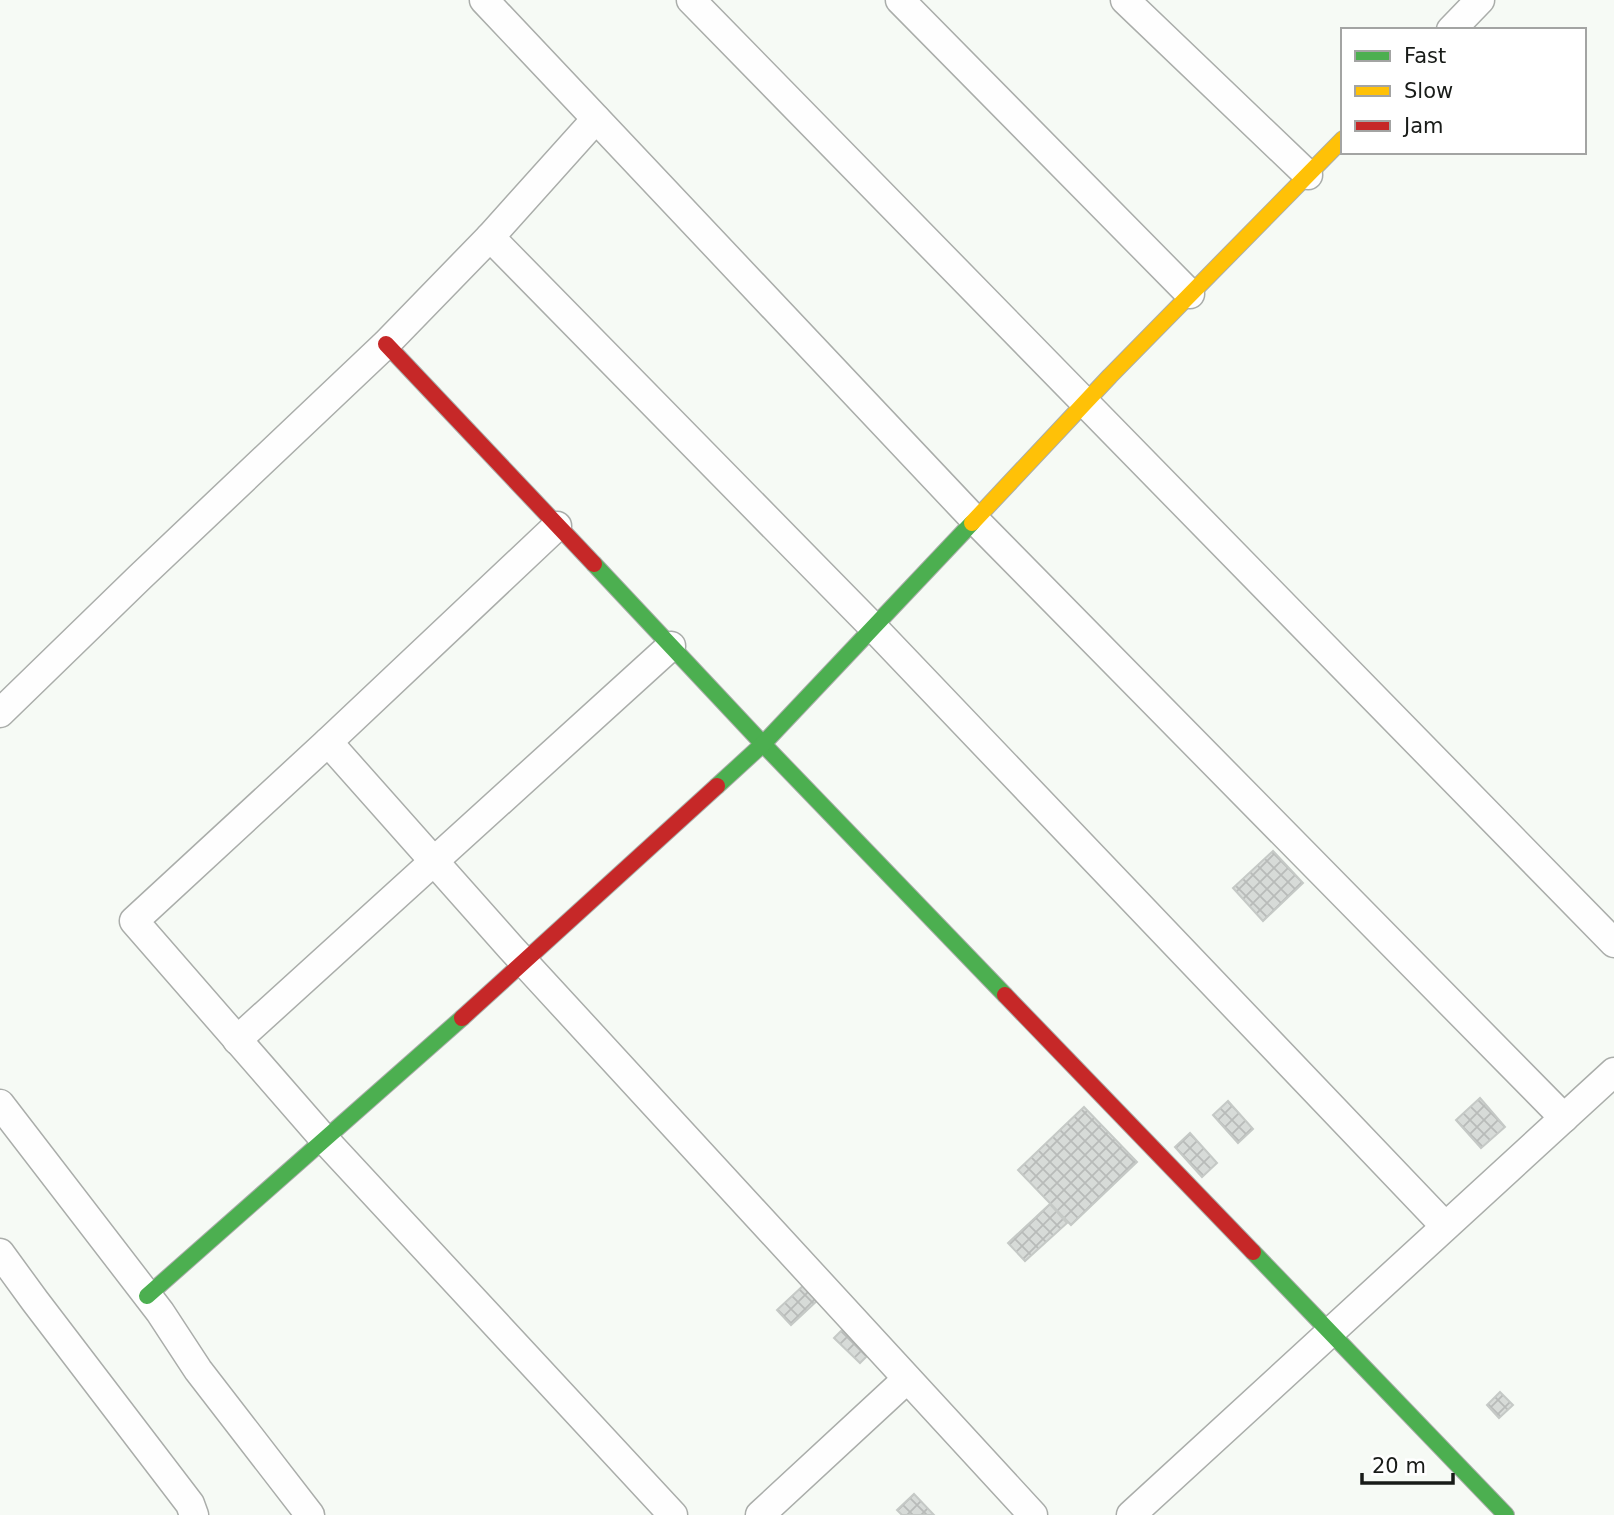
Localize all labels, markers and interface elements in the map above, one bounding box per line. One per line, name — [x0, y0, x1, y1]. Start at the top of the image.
legend — [1341, 28, 1586, 154]
text: Fast — [1404, 44, 1446, 68]
text: Slow — [1404, 79, 1453, 103]
text: Jam — [1402, 114, 1444, 138]
scale bar — [1362, 1442, 1453, 1486]
text: 20 m — [1372, 1454, 1426, 1478]

